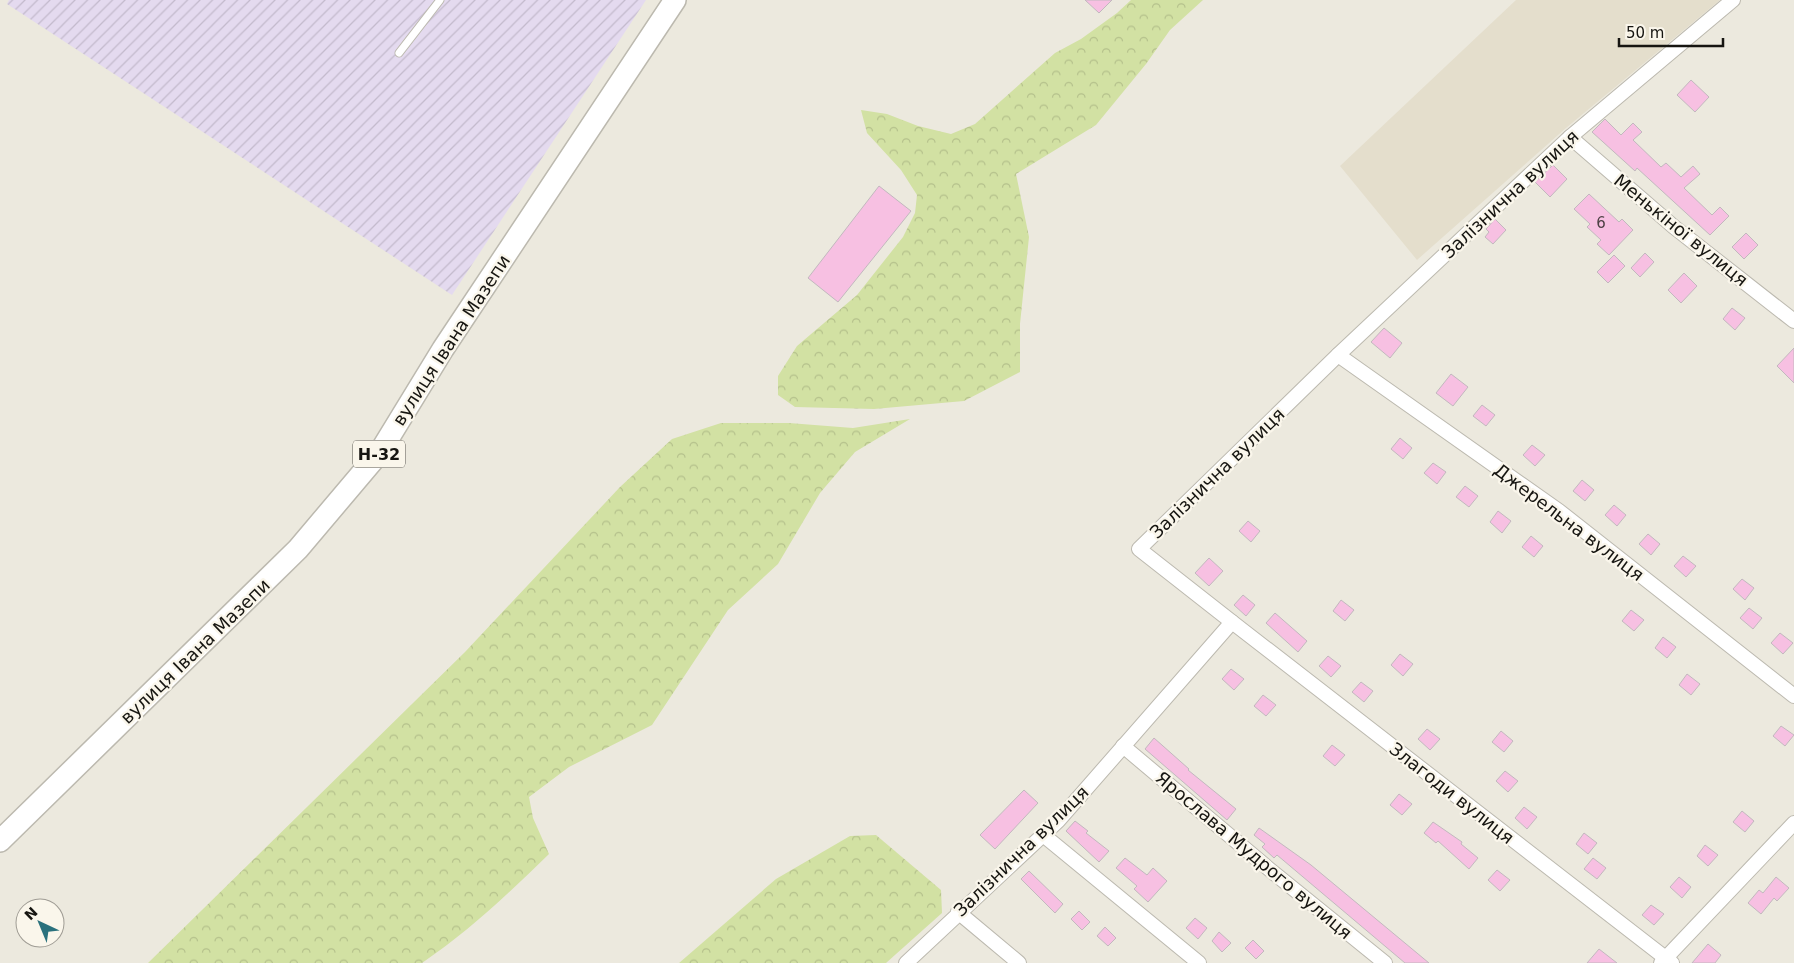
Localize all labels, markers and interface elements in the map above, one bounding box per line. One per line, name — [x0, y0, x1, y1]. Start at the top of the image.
scale bar — [1619, 15, 1723, 47]
text: 50 m — [1626, 24, 1664, 42]
street label: Залізнична вулиця — [1437, 125, 1583, 263]
street label: Менькіної вулиця — [1610, 170, 1752, 290]
house number: 6 — [1596, 214, 1606, 232]
street label: вулиця Івана Мазепи — [388, 251, 514, 429]
street label: Залізнична вулиця — [1145, 403, 1289, 543]
road number: Н-32 — [353, 440, 405, 468]
street label: Джерельна вулиця — [1490, 459, 1648, 585]
street label: вулиця Івана Мазепи — [116, 574, 274, 728]
street label: Злагоди вулиця — [1386, 738, 1518, 848]
street label: Ярослава Мудрого вулиця — [1152, 767, 1356, 943]
street label: Залізнична вулиця — [949, 781, 1093, 921]
north arrow — [15, 898, 65, 948]
text: N — [21, 904, 41, 923]

